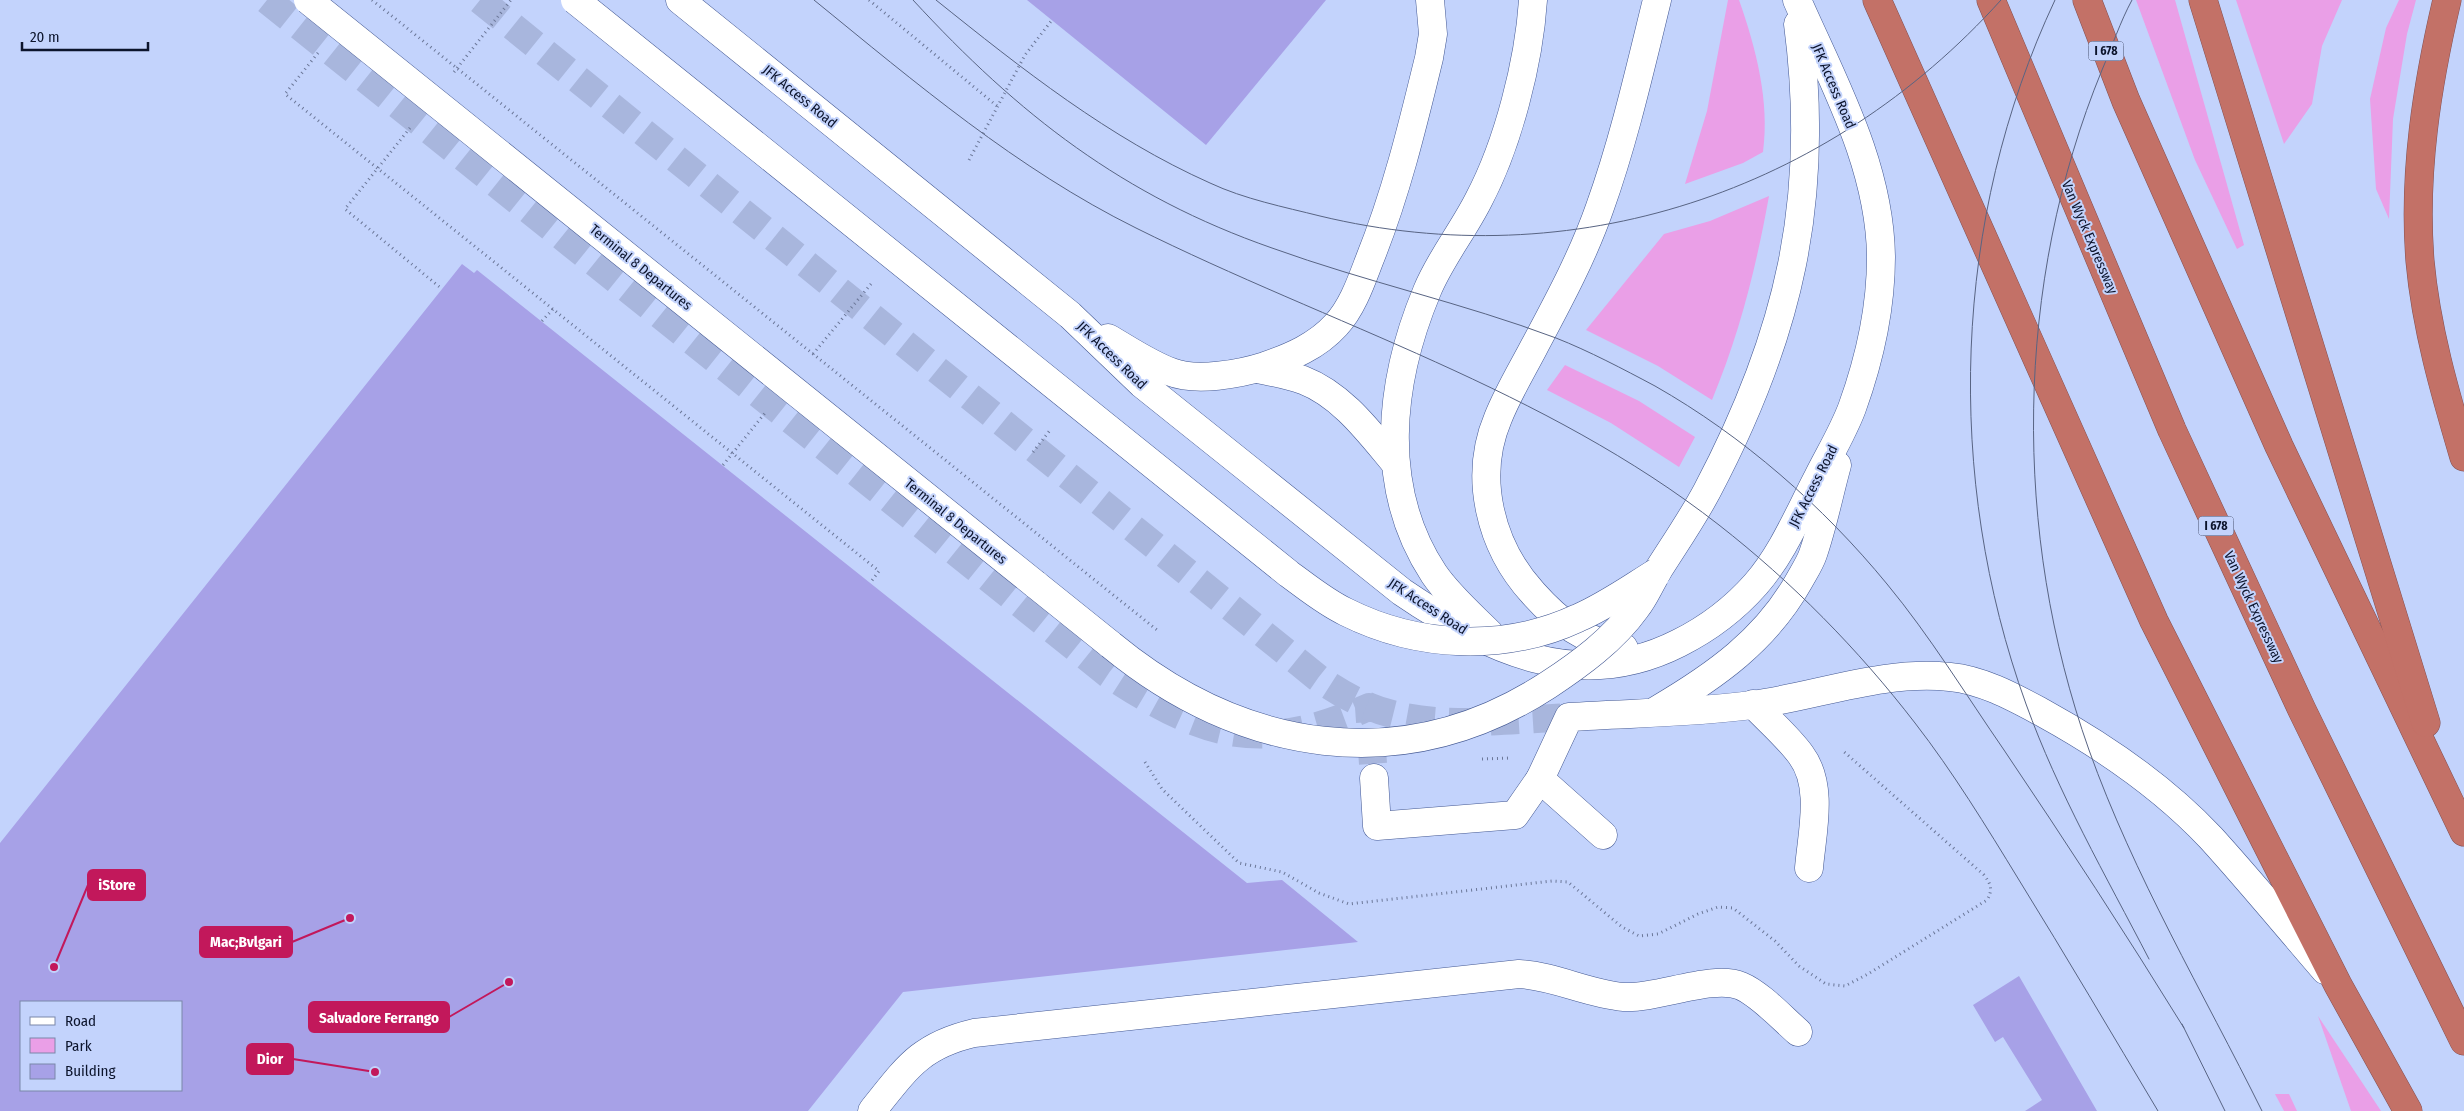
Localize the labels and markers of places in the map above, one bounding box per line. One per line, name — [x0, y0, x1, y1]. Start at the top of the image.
callout: iStore — [88, 870, 145, 900]
callout: Mac;Bvlgari — [200, 927, 292, 957]
callout: Salvadore Ferrango — [309, 1002, 449, 1032]
callout: Dior — [247, 1044, 293, 1074]

